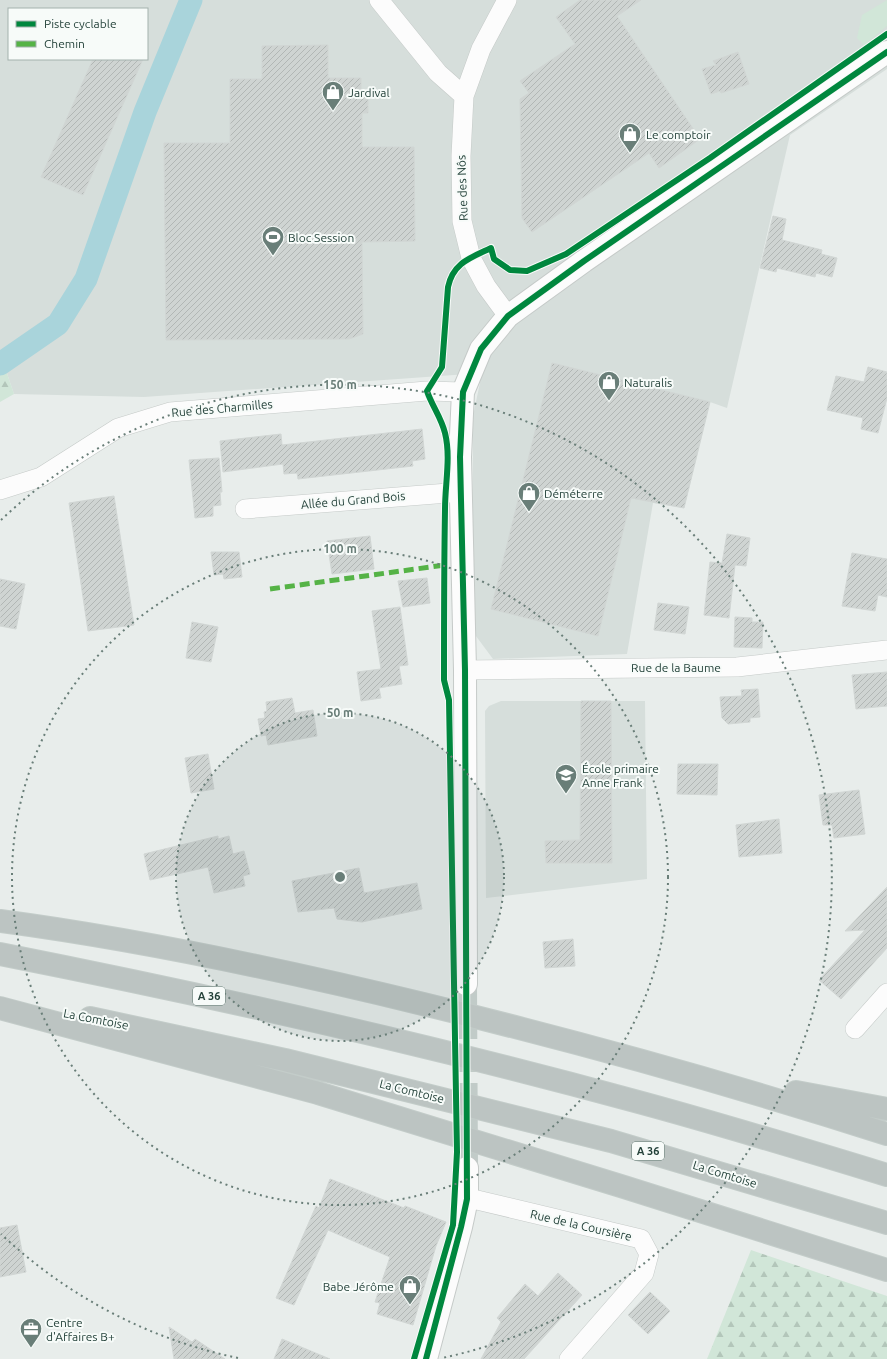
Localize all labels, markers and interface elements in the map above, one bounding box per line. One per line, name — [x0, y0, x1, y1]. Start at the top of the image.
legend — [8, 8, 148, 60]
text: Piste cyclable — [44, 17, 117, 30]
text: Chemin — [44, 37, 85, 50]
shop icon: Jardival — [320, 79, 346, 112]
place label: Jardival — [348, 86, 390, 99]
shop icon: Le comptoir — [617, 121, 643, 154]
place label: Le comptoir — [646, 128, 711, 141]
street label: Rue des Nôs — [454, 155, 470, 221]
sports icon: Bloc Session — [260, 224, 286, 257]
place label: Bloc Session — [288, 231, 354, 244]
shop icon: Naturalis — [596, 369, 622, 402]
place label: Naturalis — [624, 376, 672, 389]
text: 150 m — [323, 378, 357, 391]
street label: Rue des Charmilles — [171, 397, 273, 419]
shop icon: Déméterre — [516, 480, 542, 513]
place label: Déméterre — [544, 487, 603, 500]
street label: Allée du Grand Bois — [300, 489, 406, 511]
text: 100 m — [323, 542, 357, 555]
street label: Rue de la Baume — [631, 661, 721, 674]
text: 50 m — [327, 706, 353, 719]
school or university icon: École primaire Anne Frank — [553, 762, 579, 795]
place label: École primaire Anne Frank — [582, 762, 659, 789]
centre of rings — [333, 870, 347, 884]
road number: A 36 — [193, 987, 225, 1005]
street label: La Comtoise — [62, 1006, 130, 1032]
street label: La Comtoise — [378, 1077, 446, 1105]
road number: A 36 — [632, 1142, 664, 1160]
street label: La Comtoise — [691, 1158, 759, 1190]
street label: Rue de la Coursière — [529, 1207, 633, 1243]
shop icon: Babe Jérôme — [397, 1273, 423, 1306]
place label: Babe Jérôme — [323, 1280, 394, 1293]
office icon: Centre d'Affaires B+ — [18, 1316, 44, 1349]
place label: Centre d'Affaires B+ — [46, 1316, 115, 1343]

